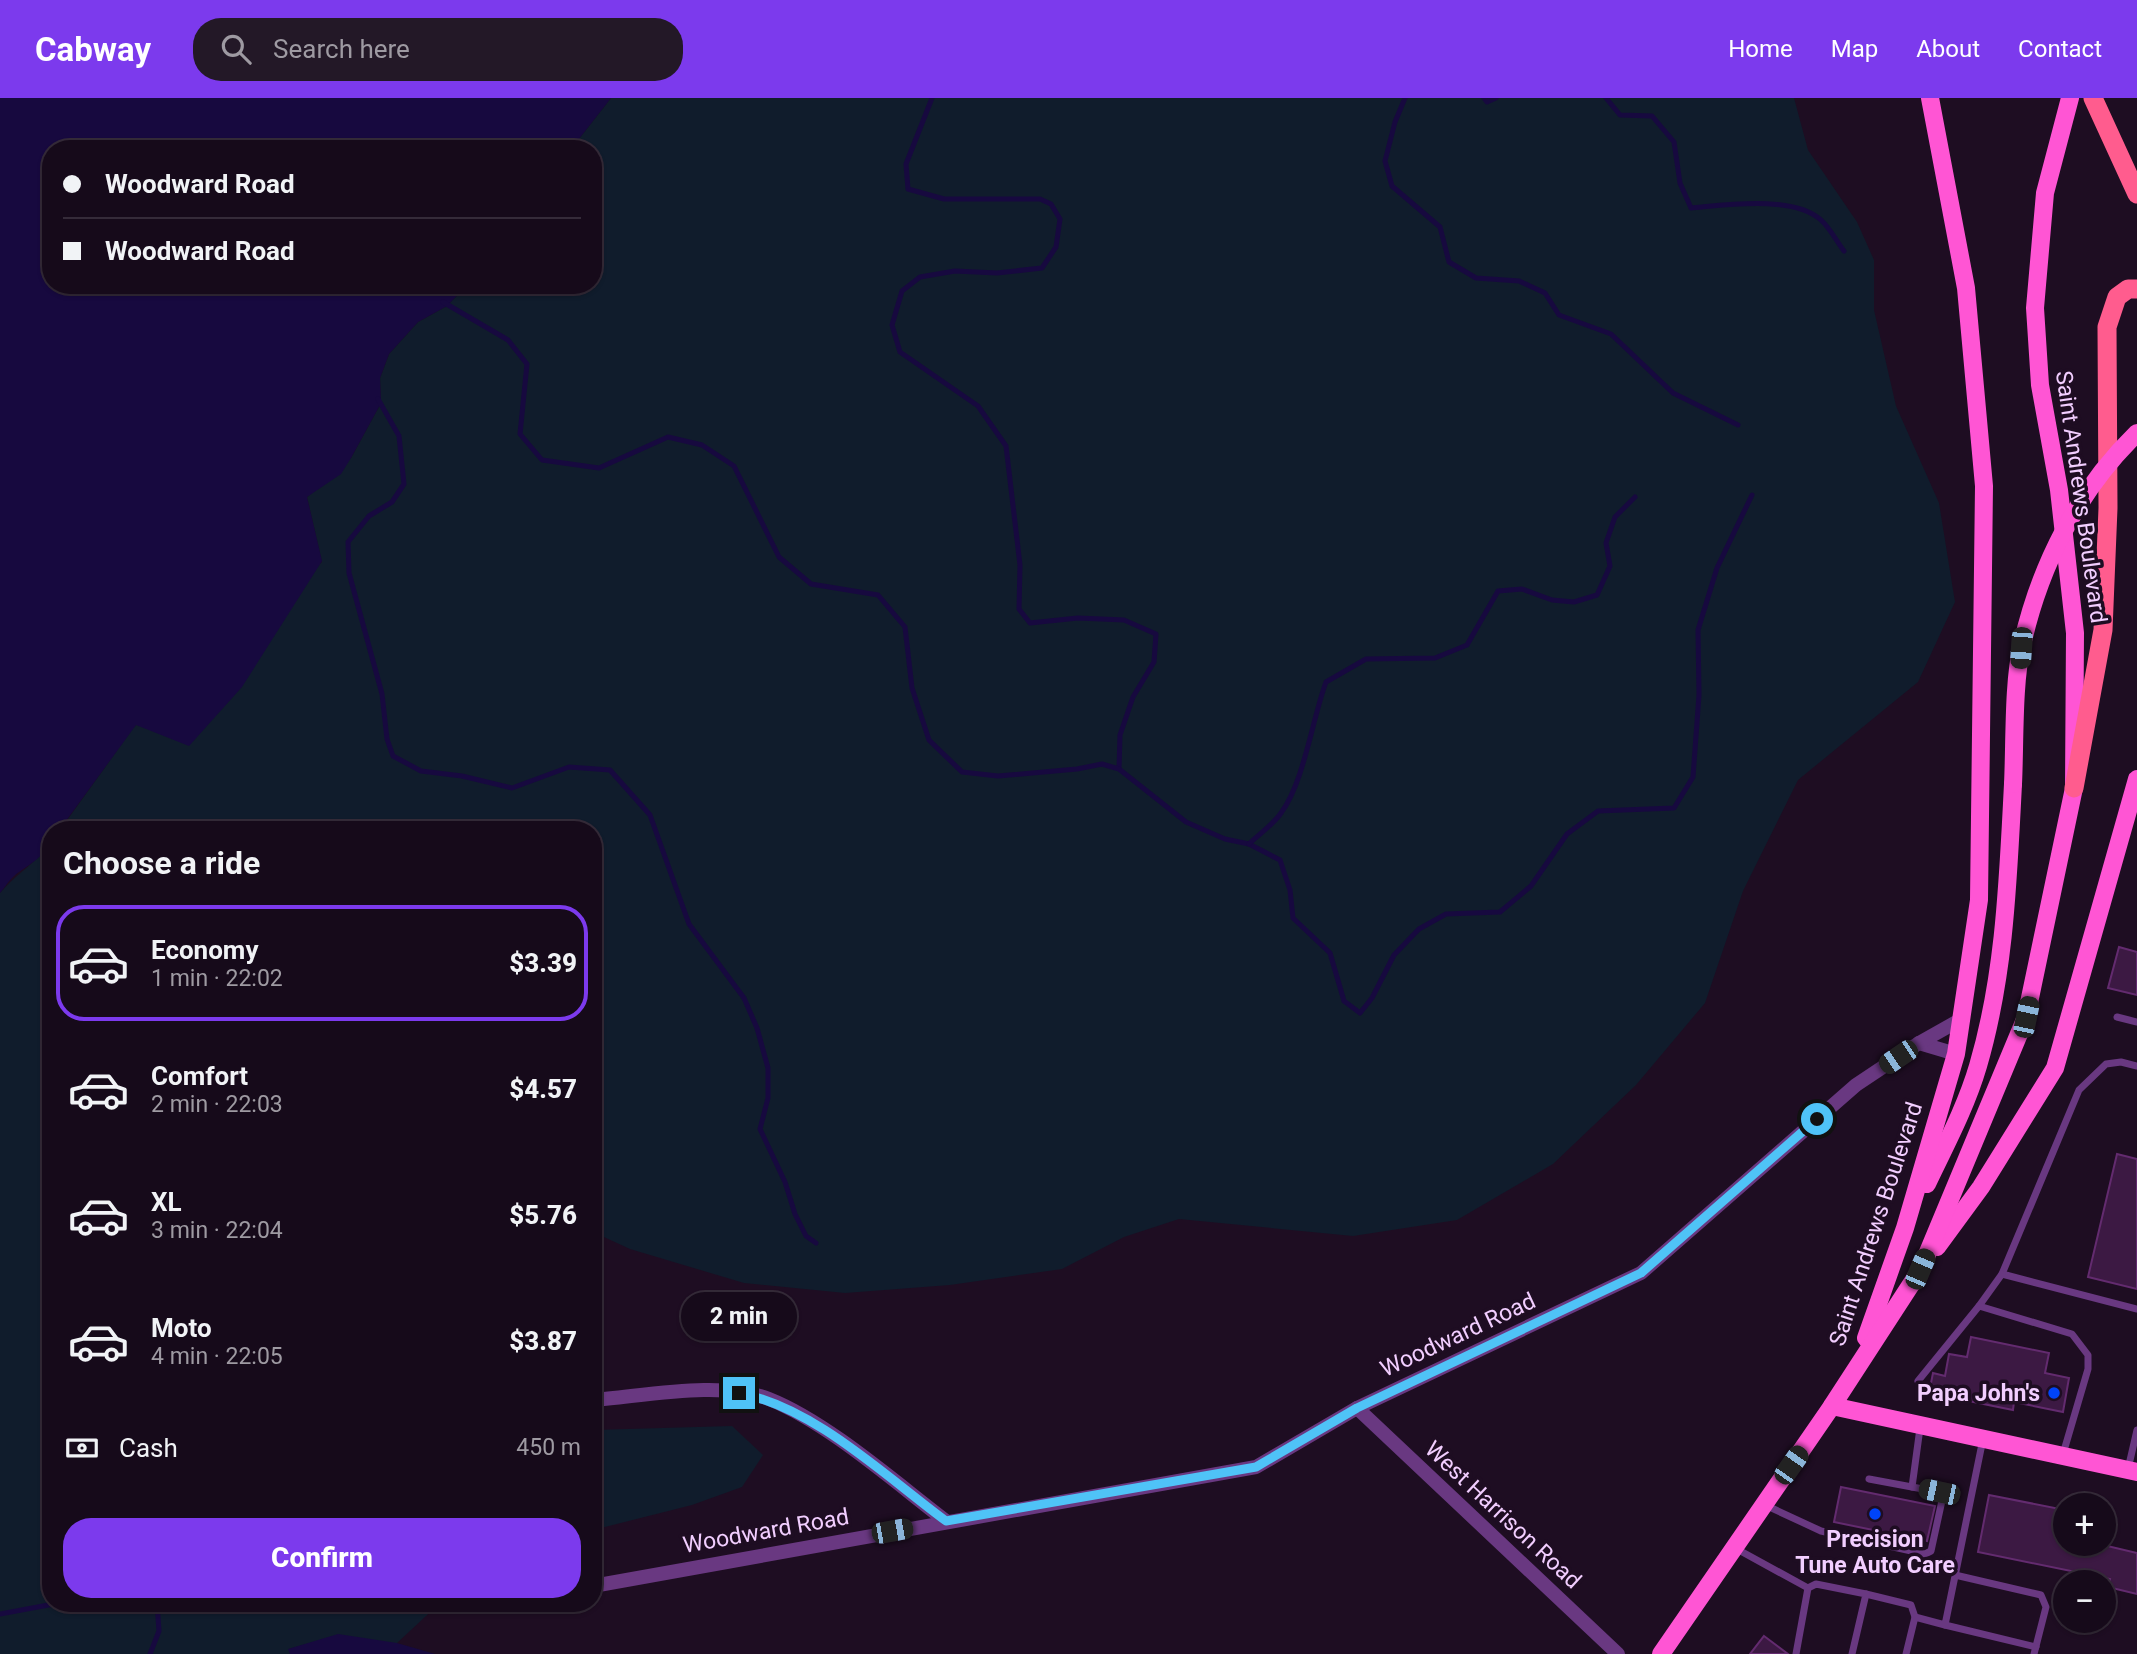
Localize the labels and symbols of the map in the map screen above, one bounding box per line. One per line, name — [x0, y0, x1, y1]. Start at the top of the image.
street label: Saint Andrews Boulevard — [2050, 369, 2112, 625]
car — [2010, 626, 2033, 670]
car — [2012, 994, 2041, 1040]
car — [1875, 1037, 1922, 1077]
street label: Saint Andrews Boulevard — [1824, 1099, 1928, 1349]
route start — [1801, 1103, 1833, 1135]
car — [1903, 1246, 1938, 1292]
street label: Woodward Road — [1376, 1287, 1540, 1383]
callout: 2 min — [681, 1292, 797, 1340]
route end — [723, 1377, 755, 1409]
place label: Papa John's — [1917, 1380, 2040, 1407]
marker: Papa John's — [2046, 1385, 2062, 1401]
street label: West Harrison Road — [1419, 1436, 1587, 1594]
car — [1771, 1442, 1812, 1488]
car — [1917, 1477, 1962, 1507]
street label: Woodward Road — [681, 1503, 851, 1559]
marker: Precision Tune Auto Care — [1867, 1506, 1883, 1522]
car — [870, 1517, 915, 1545]
place label: Precision Tune Auto Care — [1795, 1526, 1955, 1579]

